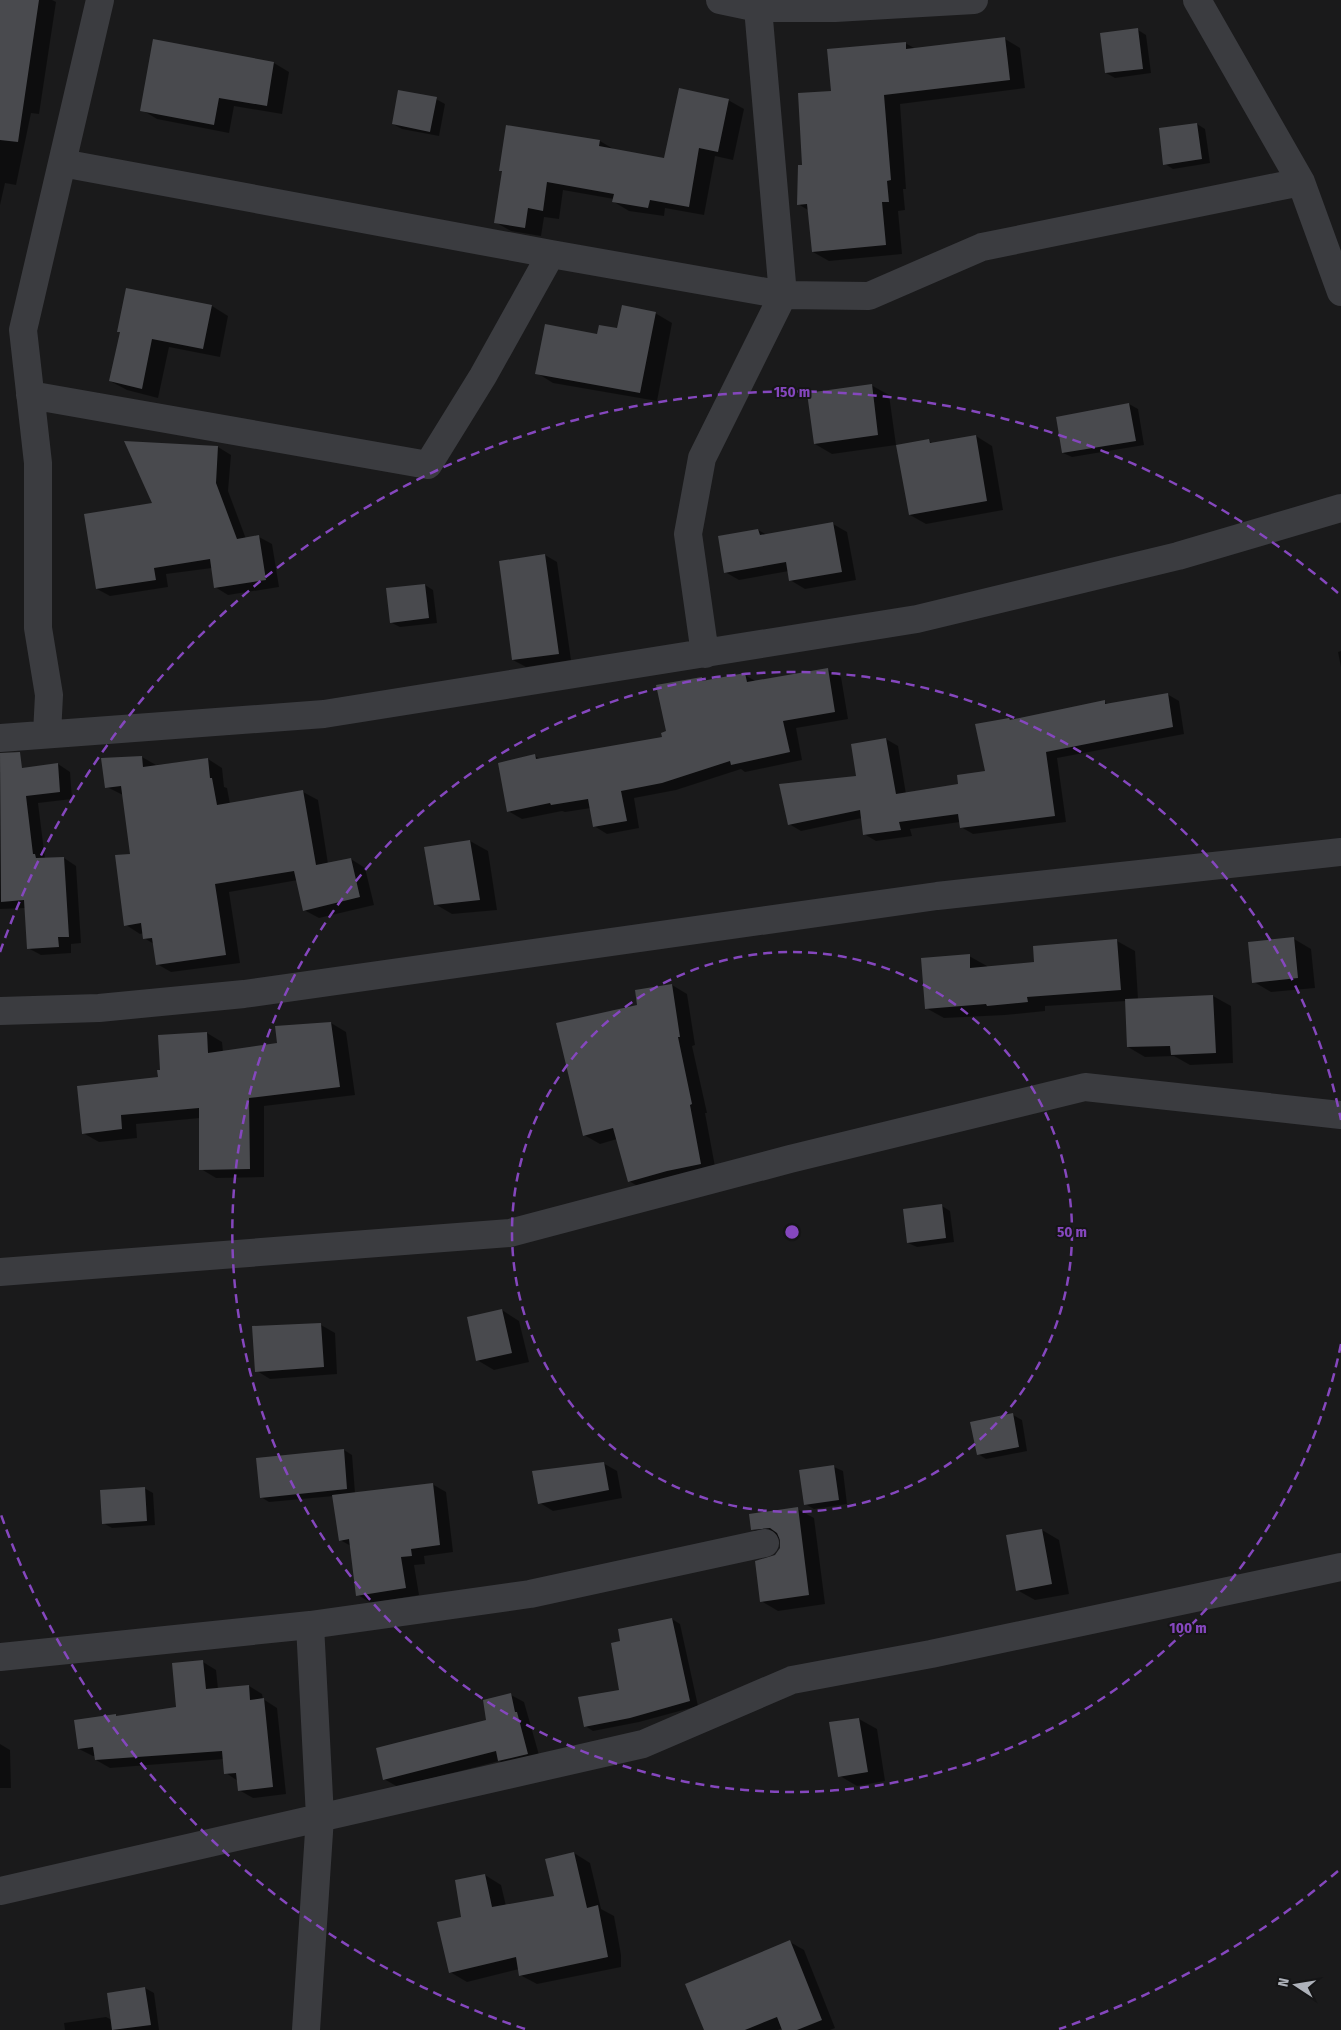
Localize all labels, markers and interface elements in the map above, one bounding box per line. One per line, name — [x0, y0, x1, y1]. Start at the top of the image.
text: 150 m — [774, 383, 810, 401]
centre of rings — [783, 1223, 801, 1241]
text: 50 m — [1057, 1223, 1087, 1241]
text: 100 m — [1169, 1619, 1207, 1637]
north arrow — [1271, 1960, 1321, 2010]
text: N — [1275, 1977, 1293, 1988]

